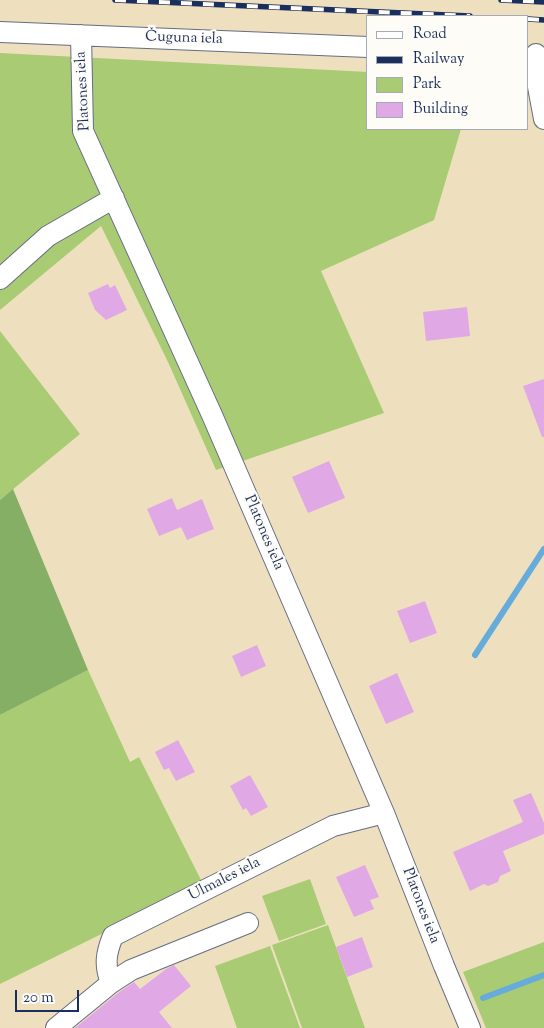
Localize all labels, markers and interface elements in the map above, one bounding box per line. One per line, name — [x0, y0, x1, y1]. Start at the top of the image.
legend — [366, 15, 529, 130]
text: Road — [413, 24, 447, 45]
street label: Čuguna iela — [145, 29, 223, 49]
text: Railway — [413, 49, 464, 70]
street label: Platones iela — [73, 51, 95, 131]
text: Park — [413, 74, 442, 95]
text: Building — [413, 99, 468, 120]
street label: Platones iela — [239, 493, 287, 573]
street label: Ulmales iela — [186, 854, 264, 906]
street label: Platones iela — [397, 866, 443, 946]
scale bar — [18, 980, 81, 1012]
text: 20 m — [23, 988, 54, 1009]

